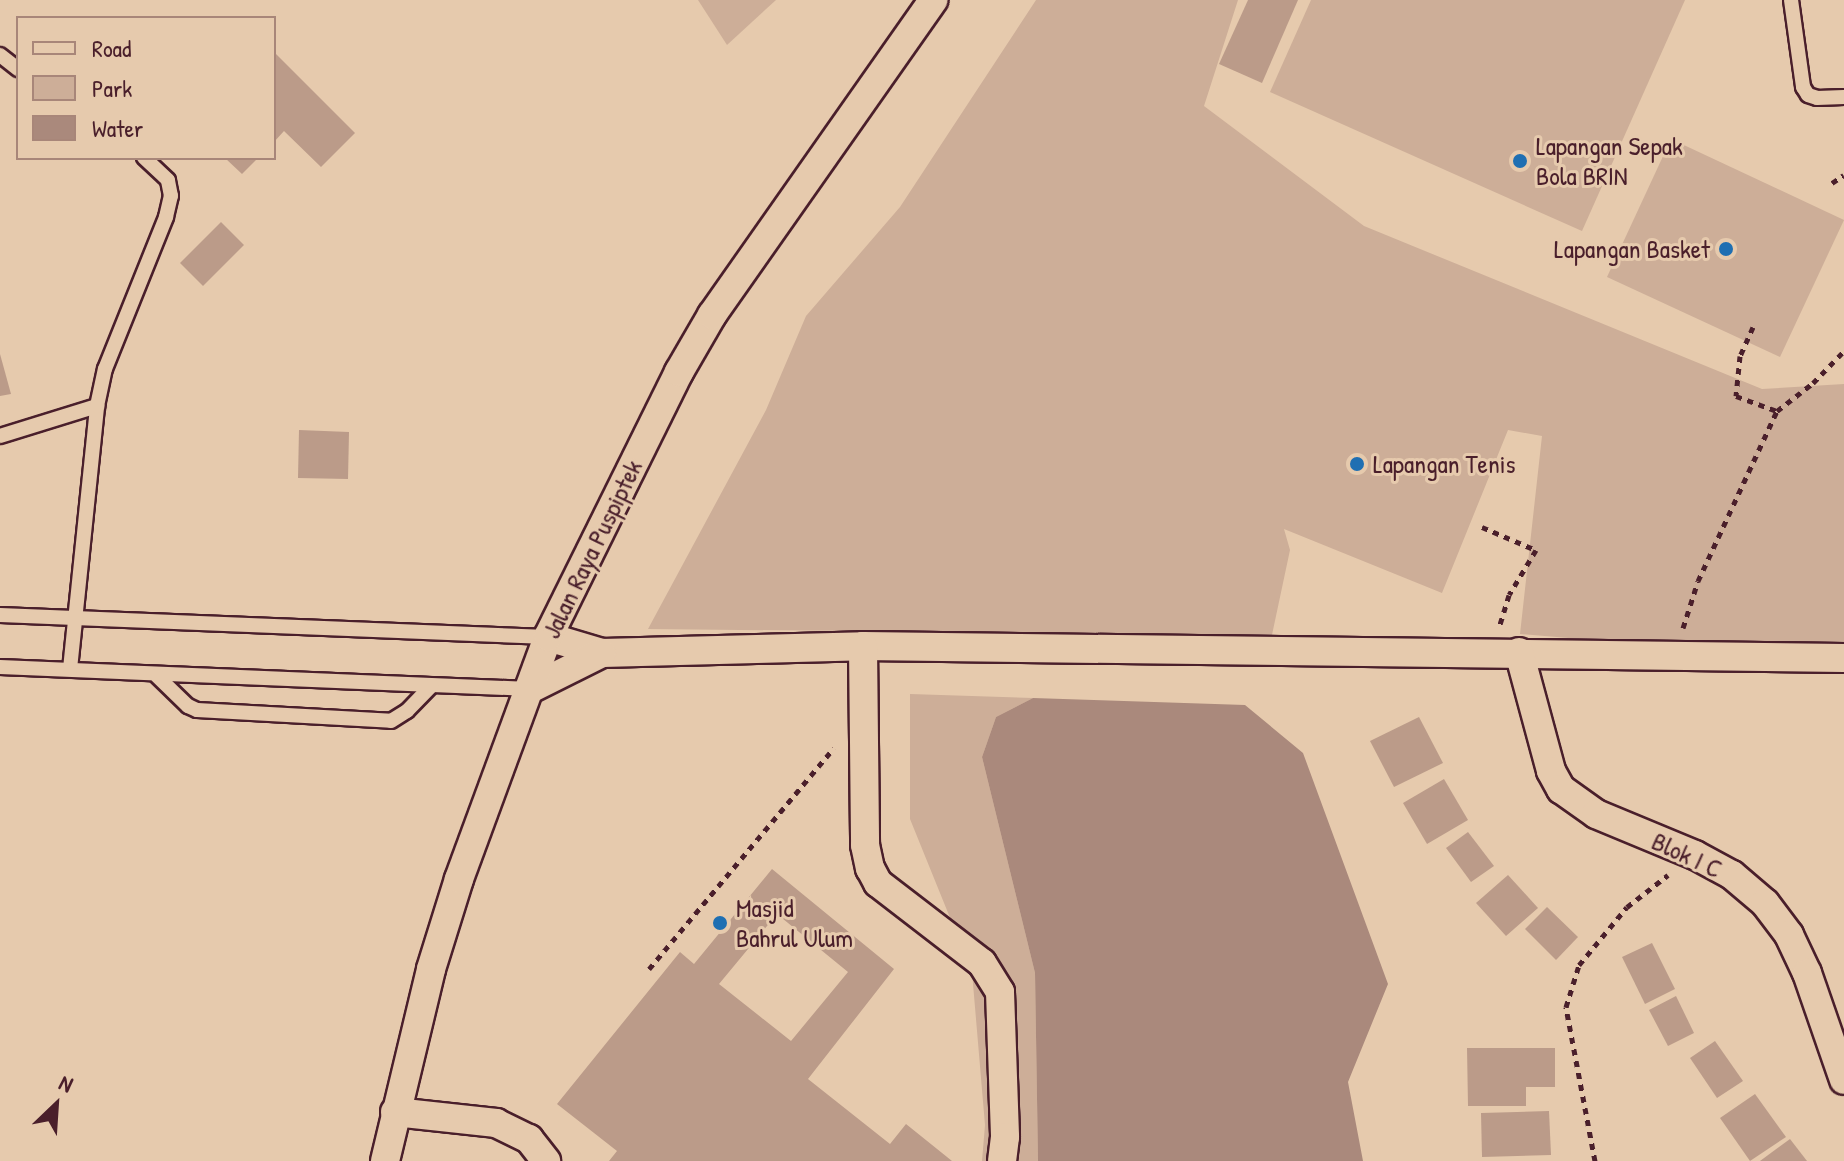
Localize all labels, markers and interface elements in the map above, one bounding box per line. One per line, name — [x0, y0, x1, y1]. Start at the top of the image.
legend — [16, 16, 276, 160]
text: Road — [92, 32, 131, 64]
text: Park — [92, 72, 132, 104]
text: Water — [92, 112, 143, 144]
place label: Lapangan Sepak Bola BRIN — [1536, 130, 1683, 192]
marker: Lapangan Sepak Bola BRIN — [1511, 152, 1529, 170]
place label: Lapangan Basket — [1554, 233, 1710, 265]
marker: Lapangan Basket — [1717, 240, 1735, 258]
place label: Lapangan Tenis — [1373, 448, 1516, 480]
street label: Jalan Raya Puspiptek — [535, 455, 649, 643]
marker: Lapangan Tenis — [1348, 455, 1366, 473]
street label: Blok I C — [1647, 825, 1727, 885]
place label: Masjid Bahrul Ulum — [736, 892, 853, 954]
marker: Masjid Bahrul Ulum — [711, 914, 729, 932]
north arrow — [16, 1065, 96, 1145]
text: N — [54, 1067, 78, 1099]

